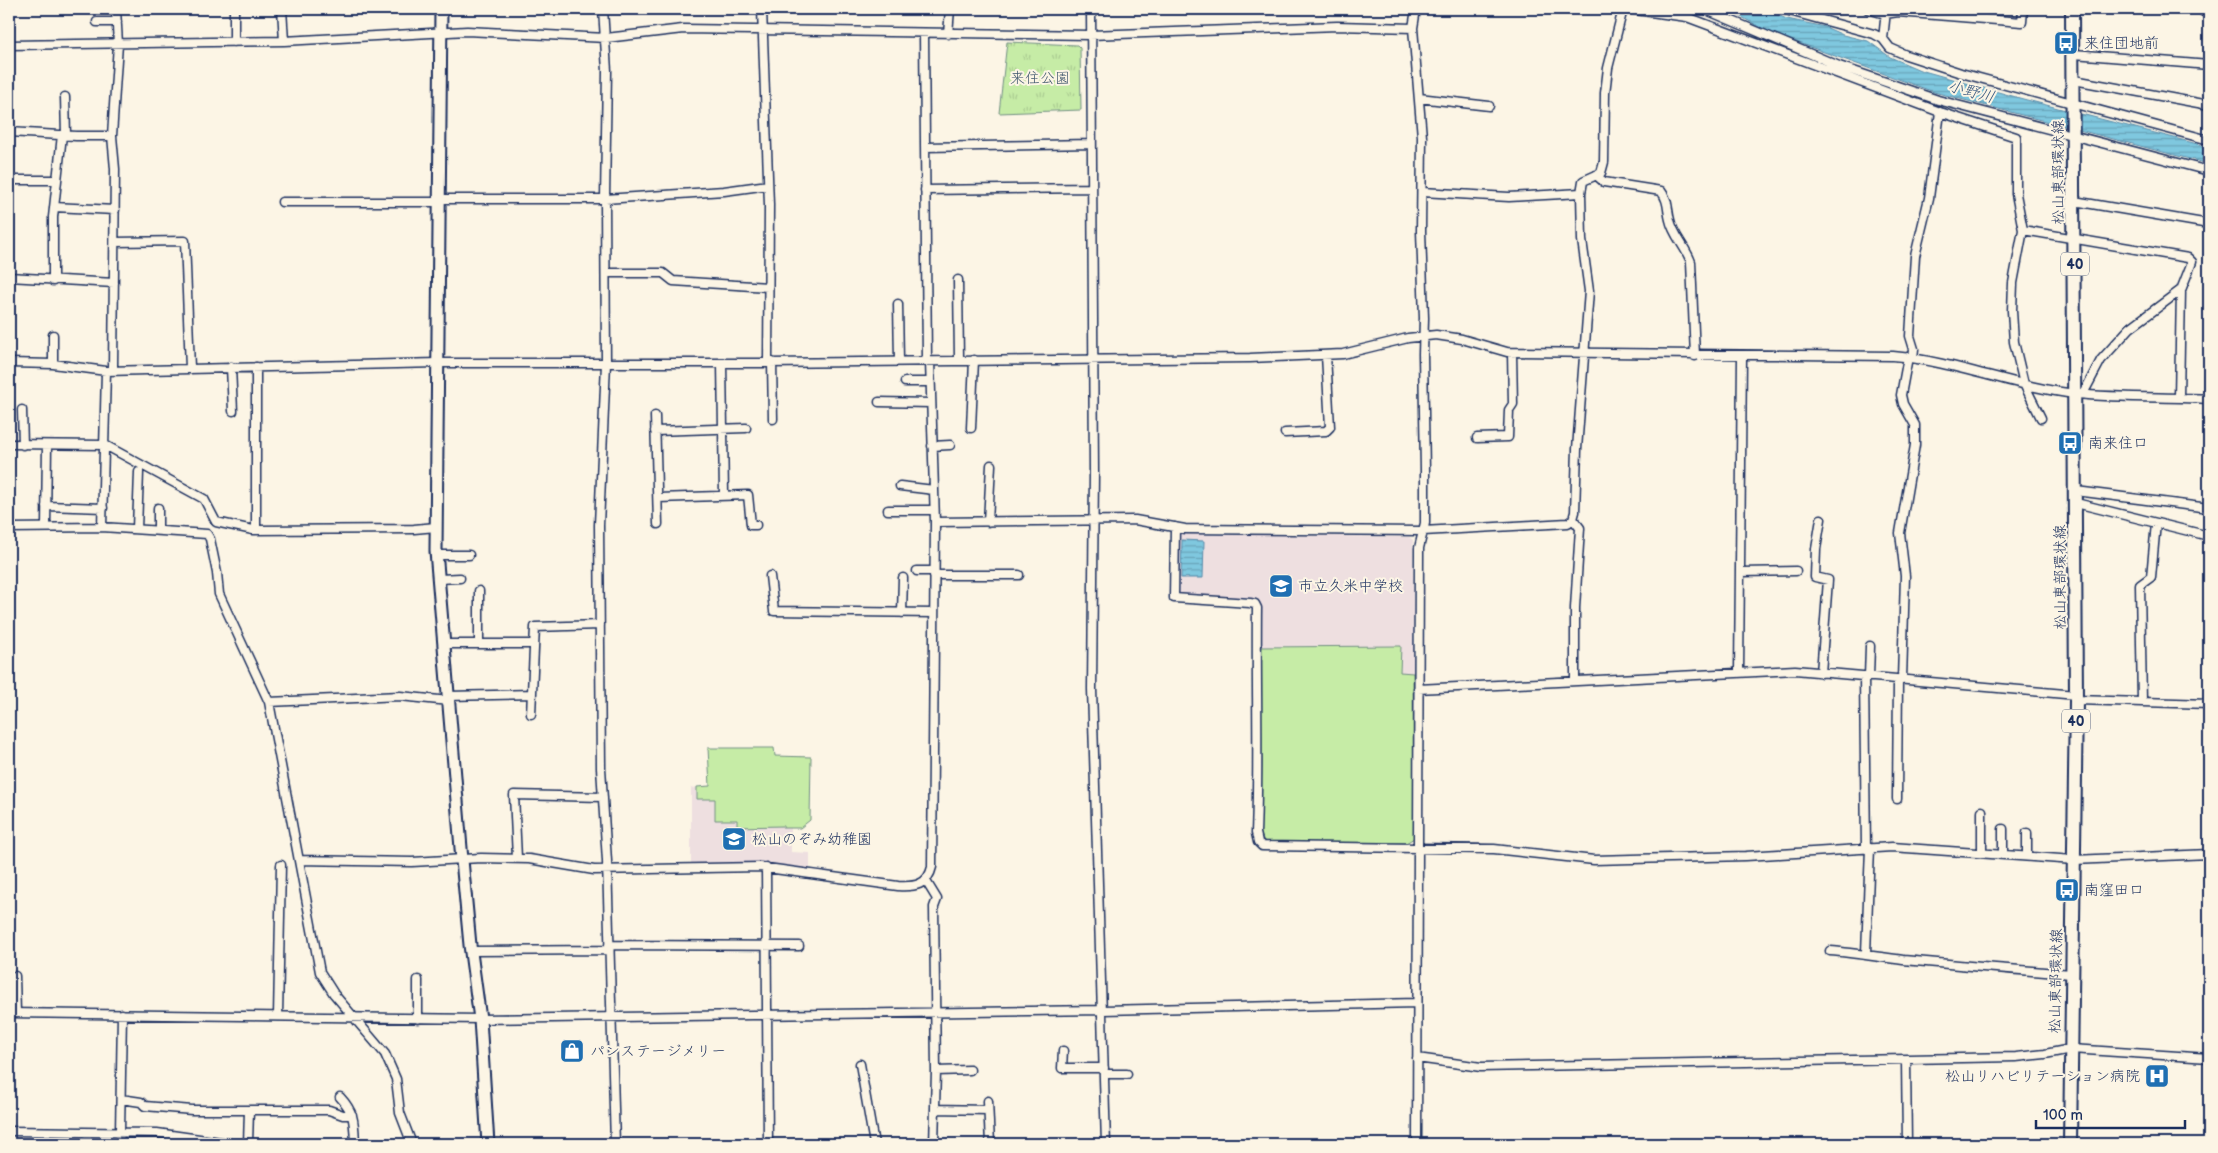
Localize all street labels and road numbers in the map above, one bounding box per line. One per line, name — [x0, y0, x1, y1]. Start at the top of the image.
street label: 松山東部環状線 — [2049, 119, 2068, 225]
road number: 40 — [2061, 252, 2089, 276]
street label: 松山東部環状線 — [2051, 524, 2070, 630]
road number: 40 — [2062, 709, 2090, 732]
street label: 松山東部環状線 — [2046, 928, 2066, 1034]

